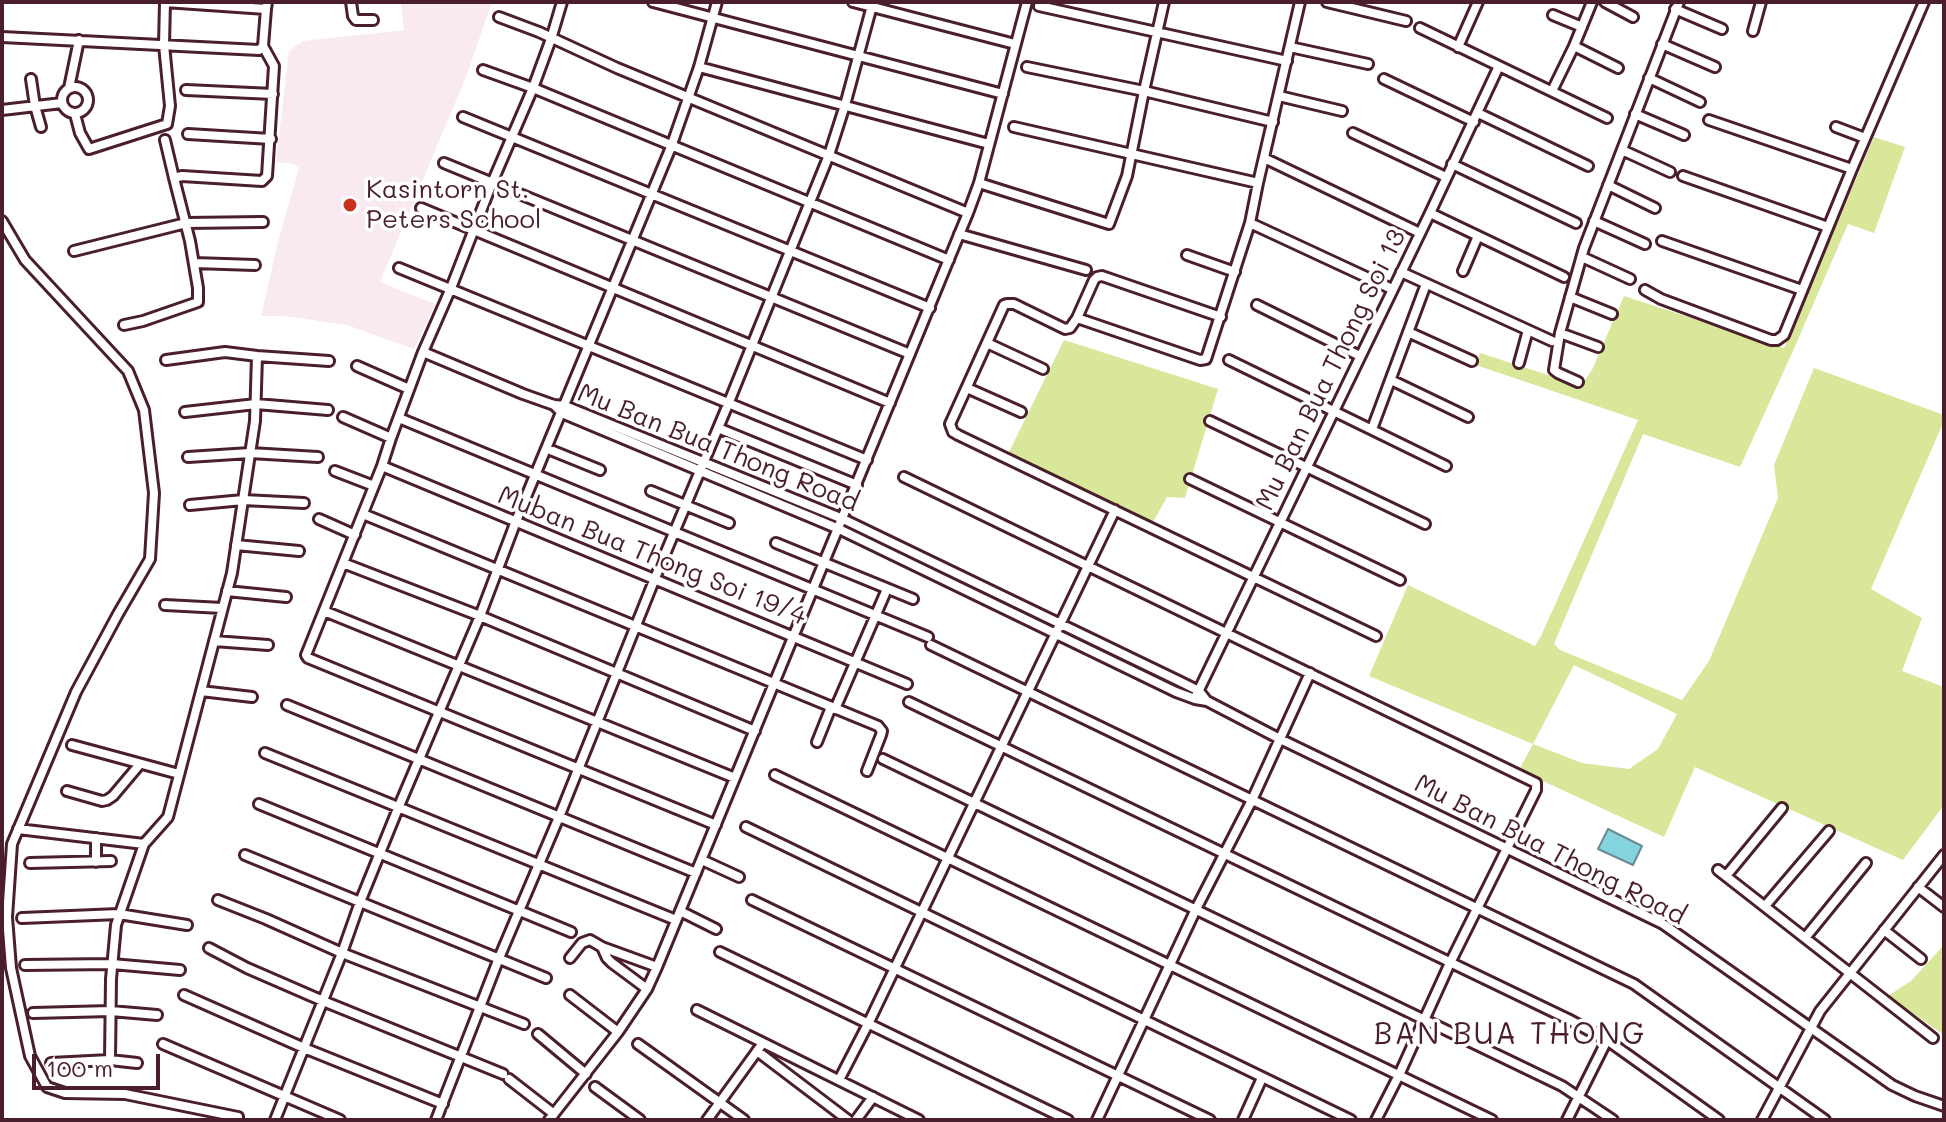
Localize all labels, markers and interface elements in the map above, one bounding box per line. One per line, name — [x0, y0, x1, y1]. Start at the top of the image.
place label: Kasintorn St. Peters School — [366, 174, 541, 236]
marker: Kasintorn St. Peters School — [341, 196, 359, 214]
street label: Mu Ban Bua Thong Soi 13 — [1249, 224, 1413, 516]
street label: Mu Ban Bua Thong Road — [573, 377, 863, 519]
street label: Muban Bua Thong Soi 19/4 — [493, 480, 811, 632]
street label: Mu Ban Bua Thong Road — [1409, 768, 1691, 932]
district label: BAN BUA THONG — [1374, 1017, 1646, 1053]
scale bar — [36, 1038, 164, 1088]
text: 100 m — [46, 1052, 113, 1083]

